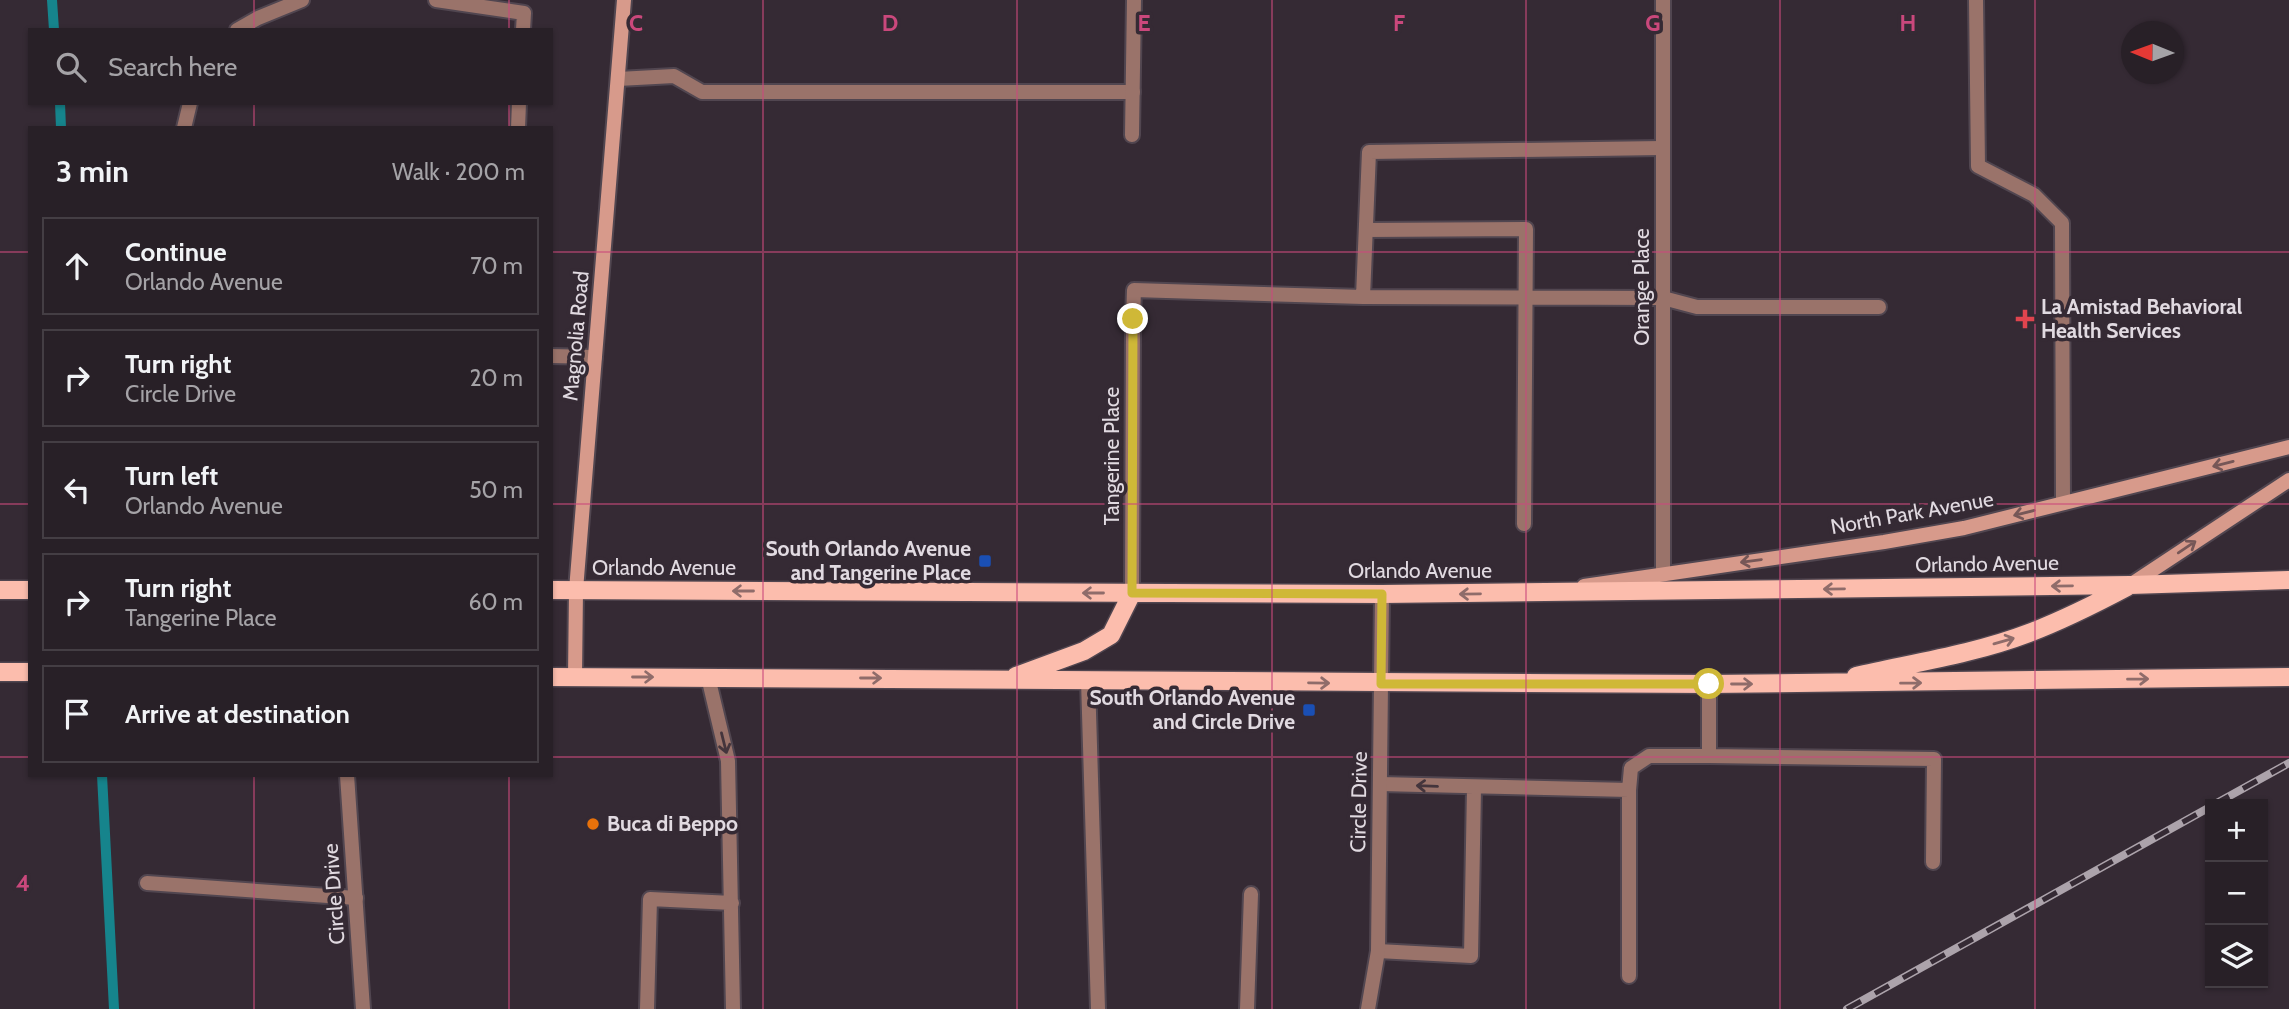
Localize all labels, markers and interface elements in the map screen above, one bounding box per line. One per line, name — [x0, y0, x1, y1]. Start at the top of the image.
text: C — [629, 9, 643, 37]
text: D — [882, 9, 898, 37]
text: E — [1137, 9, 1151, 37]
text: F — [1393, 9, 1405, 37]
text: G — [1645, 9, 1661, 37]
text: H — [1900, 9, 1916, 37]
north arrow — [2121, 21, 2184, 84]
search box — [28, 28, 553, 105]
icon: search — [52, 48, 90, 86]
text: Search here — [108, 51, 237, 83]
text: 3 min — [56, 153, 129, 190]
text: Walk · 200 m — [392, 158, 525, 186]
street label: Orange Place — [1629, 228, 1654, 346]
text: Continue — [125, 236, 227, 268]
icon: ahead — [58, 247, 96, 285]
text: 70 m — [470, 252, 523, 280]
text: Orlando Avenue — [125, 268, 283, 296]
street label: Magnolia Road — [557, 270, 594, 402]
place label: La Amistad Behavioral Health Services — [2041, 294, 2243, 343]
route end — [1117, 303, 1148, 334]
marker: La Amistad Behavioral Health Services — [2015, 309, 2035, 329]
text: Turn right — [125, 348, 231, 380]
icon: right — [58, 359, 96, 397]
text: 20 m — [470, 364, 523, 392]
text: Circle Drive — [125, 380, 236, 408]
street label: Tangerine Place — [1099, 387, 1124, 525]
one-way arrow — [2212, 458, 2235, 471]
text: Turn left — [125, 460, 218, 492]
icon: left — [58, 471, 96, 509]
text: 50 m — [469, 476, 523, 504]
street label: North Park Avenue — [1828, 486, 1996, 539]
text: Orlando Avenue — [125, 492, 283, 520]
one-way arrow — [2013, 507, 2035, 520]
place label: South Orlando Avenue and Tangerine Place — [765, 536, 971, 585]
one-way arrow — [2176, 540, 2196, 554]
street label: Orlando Avenue — [1915, 550, 2059, 577]
marker: South Orlando Avenue and Tangerine Place — [977, 553, 993, 569]
one-way arrow — [1741, 554, 1763, 567]
street label: Orlando Avenue — [592, 555, 736, 580]
street label: Orlando Avenue — [1348, 558, 1492, 583]
text: Turn right — [125, 572, 231, 604]
one-way arrow — [2050, 579, 2073, 593]
one-way arrow — [1823, 582, 1846, 596]
icon: right — [58, 583, 96, 621]
one-way arrow — [732, 584, 755, 598]
one-way arrow — [1082, 586, 1105, 600]
one-way arrow — [1458, 587, 1481, 600]
text: 60 m — [469, 588, 523, 616]
text: Tangerine Place — [125, 604, 277, 632]
one-way arrow — [1993, 633, 2015, 646]
route start — [1693, 668, 1724, 699]
one-way arrow — [632, 670, 655, 684]
one-way arrow — [859, 671, 882, 685]
one-way arrow — [2127, 672, 2150, 686]
one-way arrow — [1307, 676, 1330, 690]
one-way arrow — [1899, 676, 1922, 690]
one-way arrow — [1731, 677, 1754, 691]
place label: South Orlando Avenue and Circle Drive — [1089, 685, 1295, 734]
icon: arrive — [58, 695, 96, 733]
text: Arrive at destination — [125, 698, 350, 730]
marker: South Orlando Avenue and Circle Drive — [1301, 702, 1317, 718]
one-way arrow — [718, 732, 731, 754]
street label: Circle Drive — [1345, 751, 1372, 853]
one-way arrow — [1416, 779, 1439, 792]
map controls — [2205, 799, 2268, 988]
button: + — [2205, 799, 2268, 862]
place label: Buca di Beppo — [607, 811, 738, 836]
marker: Buca di Beppo — [585, 816, 601, 832]
street label: Circle Drive — [317, 842, 350, 945]
button: − — [2205, 862, 2268, 925]
text: 4 — [16, 869, 30, 897]
button: layers — [2205, 925, 2268, 988]

